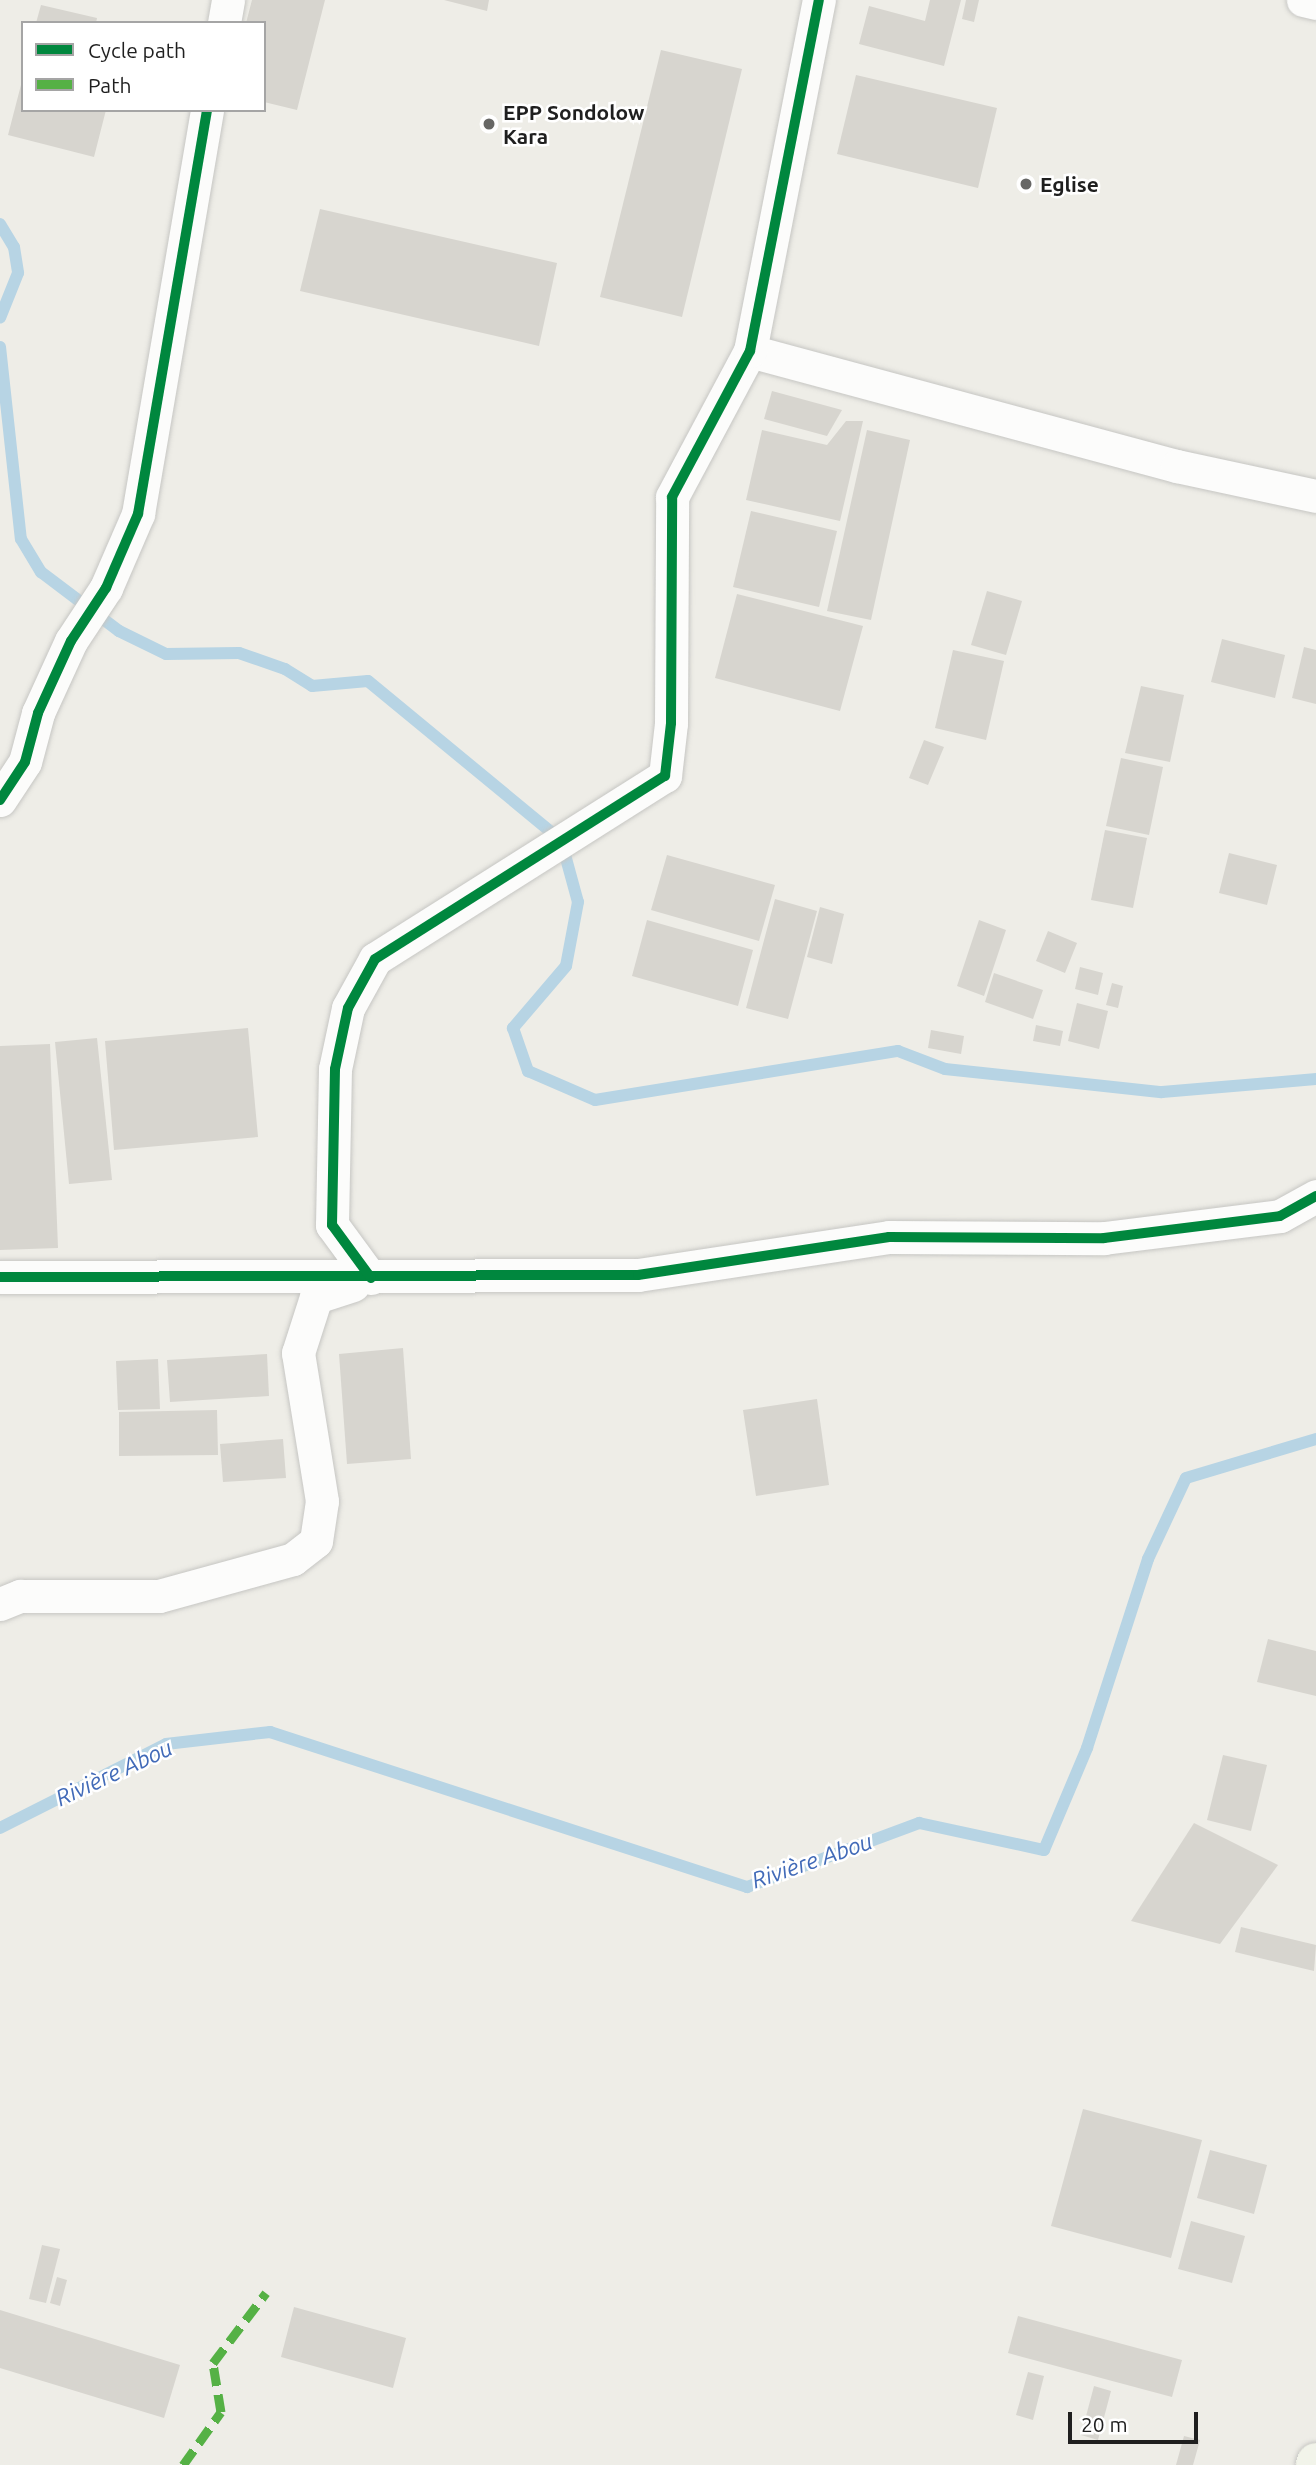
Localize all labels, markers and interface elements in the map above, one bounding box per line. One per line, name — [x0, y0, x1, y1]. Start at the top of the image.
legend — [21, 21, 266, 112]
text: Cycle path — [88, 38, 186, 62]
text: Path — [88, 73, 131, 97]
place label: EPP Sondolow Kara — [503, 99, 644, 149]
marker: EPP Sondolow Kara — [481, 116, 497, 132]
place label: Eglise — [1040, 171, 1099, 197]
marker: Eglise — [1018, 176, 1034, 192]
water label: Rivière Abou — [51, 1734, 177, 1812]
water label: Rivière Abou — [748, 1827, 876, 1895]
scale bar — [1071, 2398, 1200, 2442]
text: 20 m — [1081, 2412, 1128, 2436]

